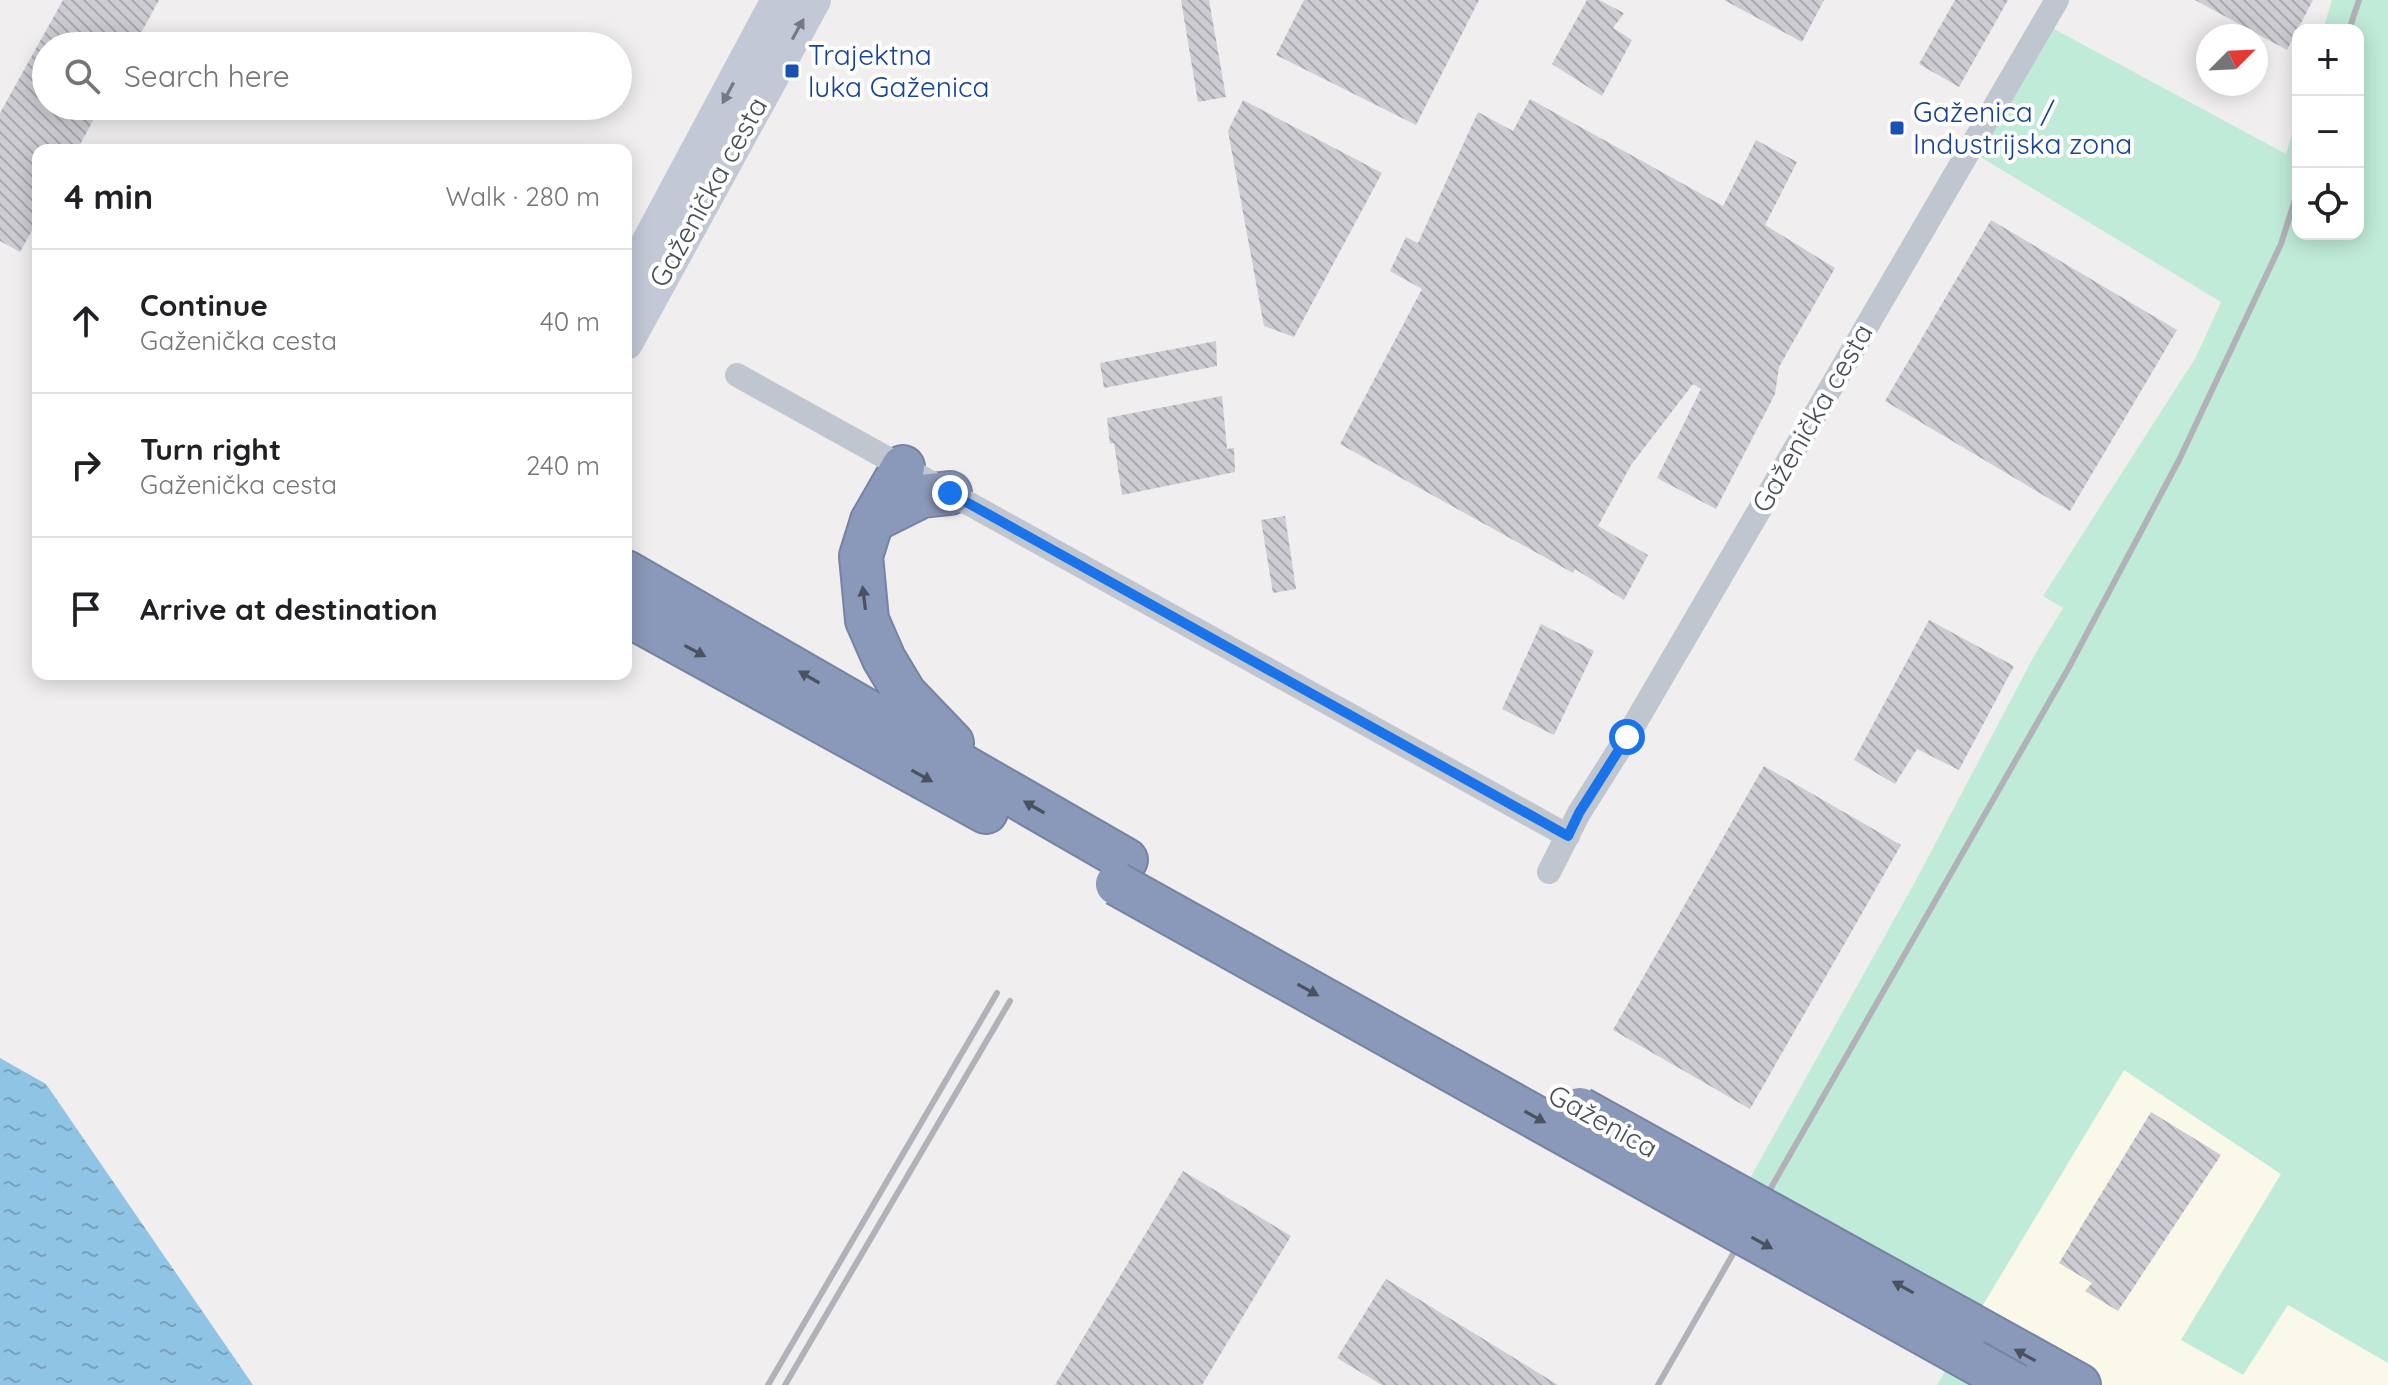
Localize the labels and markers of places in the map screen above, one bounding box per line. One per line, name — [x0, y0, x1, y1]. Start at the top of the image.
place label: Trajektna luka Gaženica — [808, 37, 989, 104]
marker: Trajektna luka Gaženica — [783, 62, 801, 80]
place label: Gaženica / Industrijska zona — [1913, 94, 2132, 161]
marker: Gaženica / Industrijska zona — [1888, 119, 1906, 137]

